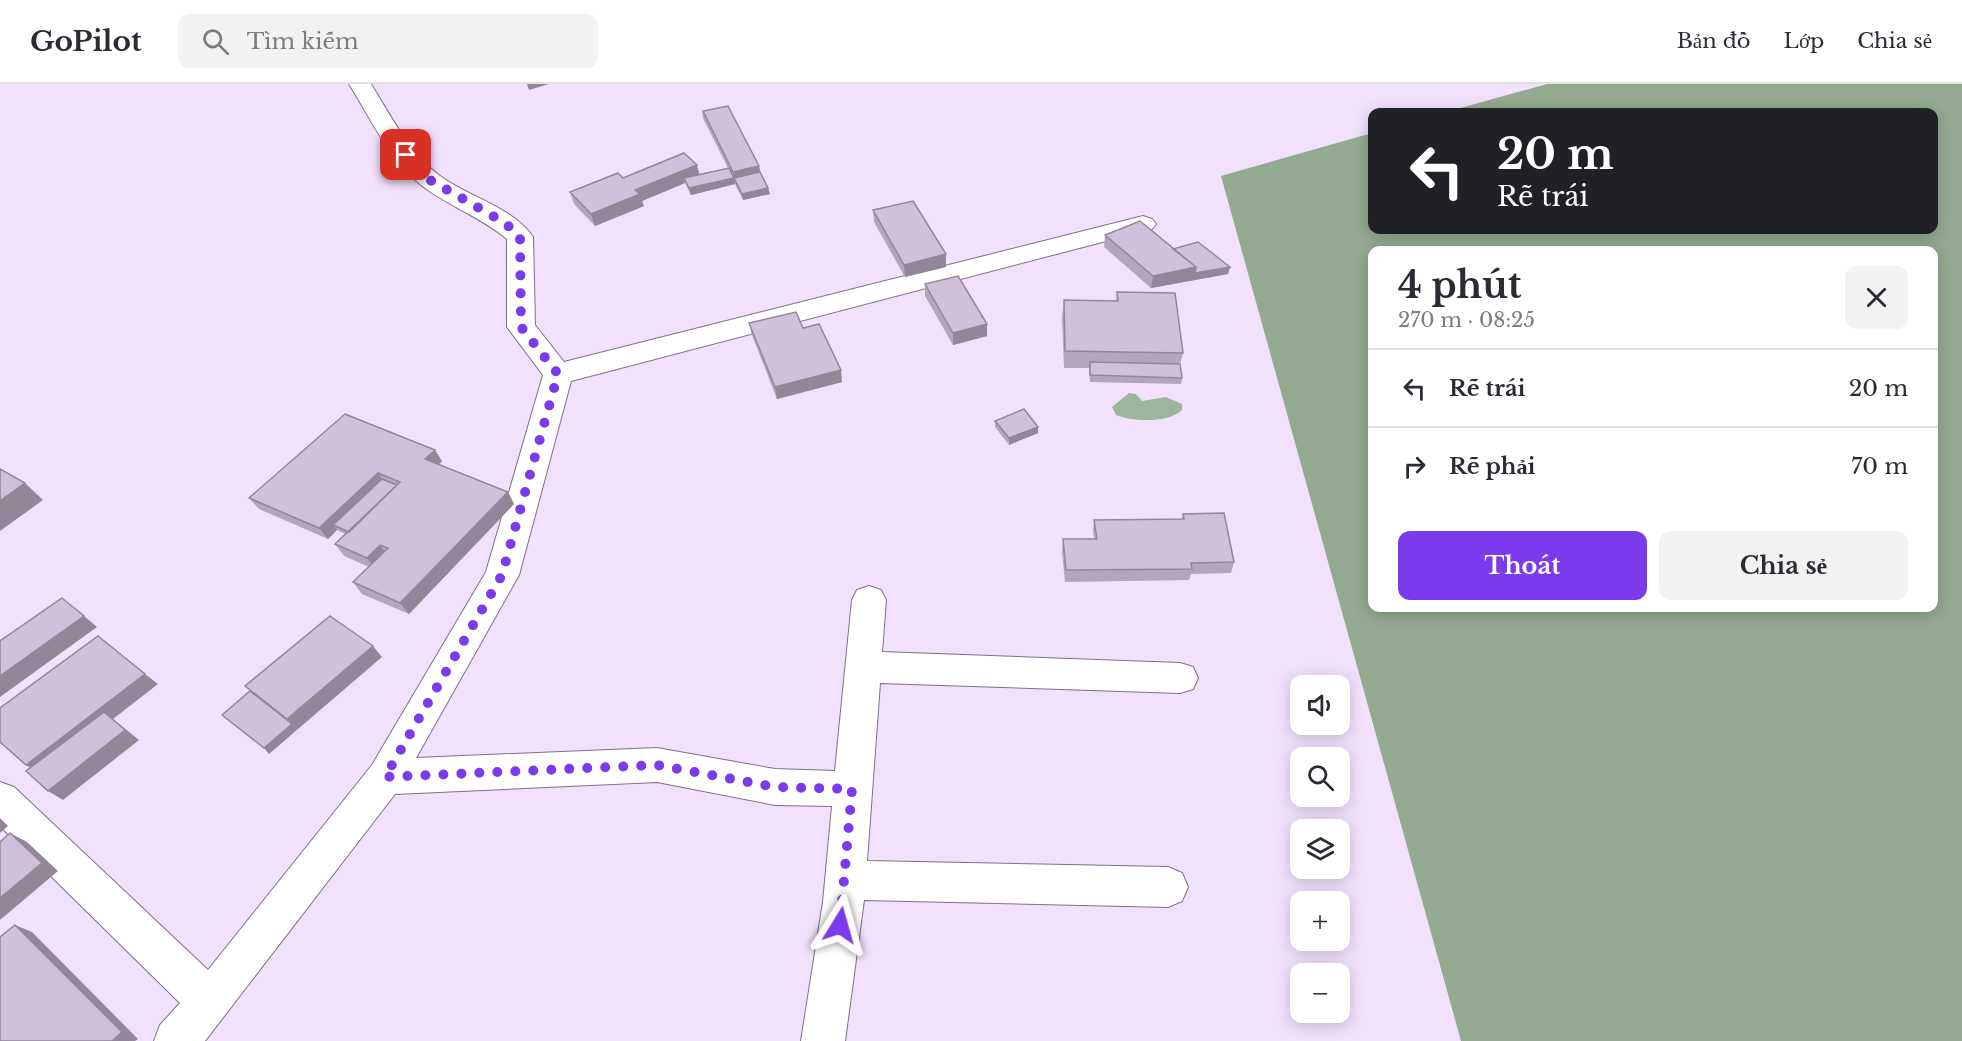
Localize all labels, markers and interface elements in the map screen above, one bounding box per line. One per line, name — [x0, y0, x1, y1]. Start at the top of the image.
search box — [178, 14, 598, 68]
text: GoPilot — [30, 24, 142, 59]
icon: search — [199, 25, 232, 58]
text: Tìm kiếm — [247, 28, 359, 55]
text: Bản đồ — [1677, 28, 1751, 54]
text: Lớp — [1784, 28, 1824, 54]
text: Chia sẻ — [1857, 28, 1932, 54]
text: 20 m — [1497, 128, 1614, 180]
pin — [380, 129, 431, 180]
icon: left — [1398, 132, 1476, 210]
icon: arrive — [389, 138, 422, 171]
text: Rẽ trái — [1497, 180, 1589, 213]
text: 4 phút — [1398, 263, 1522, 308]
button: close — [1845, 266, 1908, 329]
text: 270 m · 08:25 — [1398, 308, 1535, 332]
icon: left — [1398, 372, 1431, 405]
text: Rẽ trái — [1449, 375, 1525, 402]
text: 20 m — [1849, 375, 1908, 402]
icon: right — [1398, 450, 1431, 483]
text: Rẽ phải — [1449, 453, 1536, 480]
text: 70 m — [1851, 453, 1908, 480]
button: Thoát — [1398, 531, 1647, 600]
button: Chia sẻ — [1659, 531, 1908, 600]
map controls — [1290, 675, 1350, 1023]
button: sound — [1290, 675, 1350, 735]
button: search — [1290, 747, 1350, 807]
button: layers — [1290, 819, 1350, 879]
button: + — [1290, 891, 1350, 951]
position arrow — [808, 893, 872, 957]
button: − — [1290, 963, 1350, 1023]

